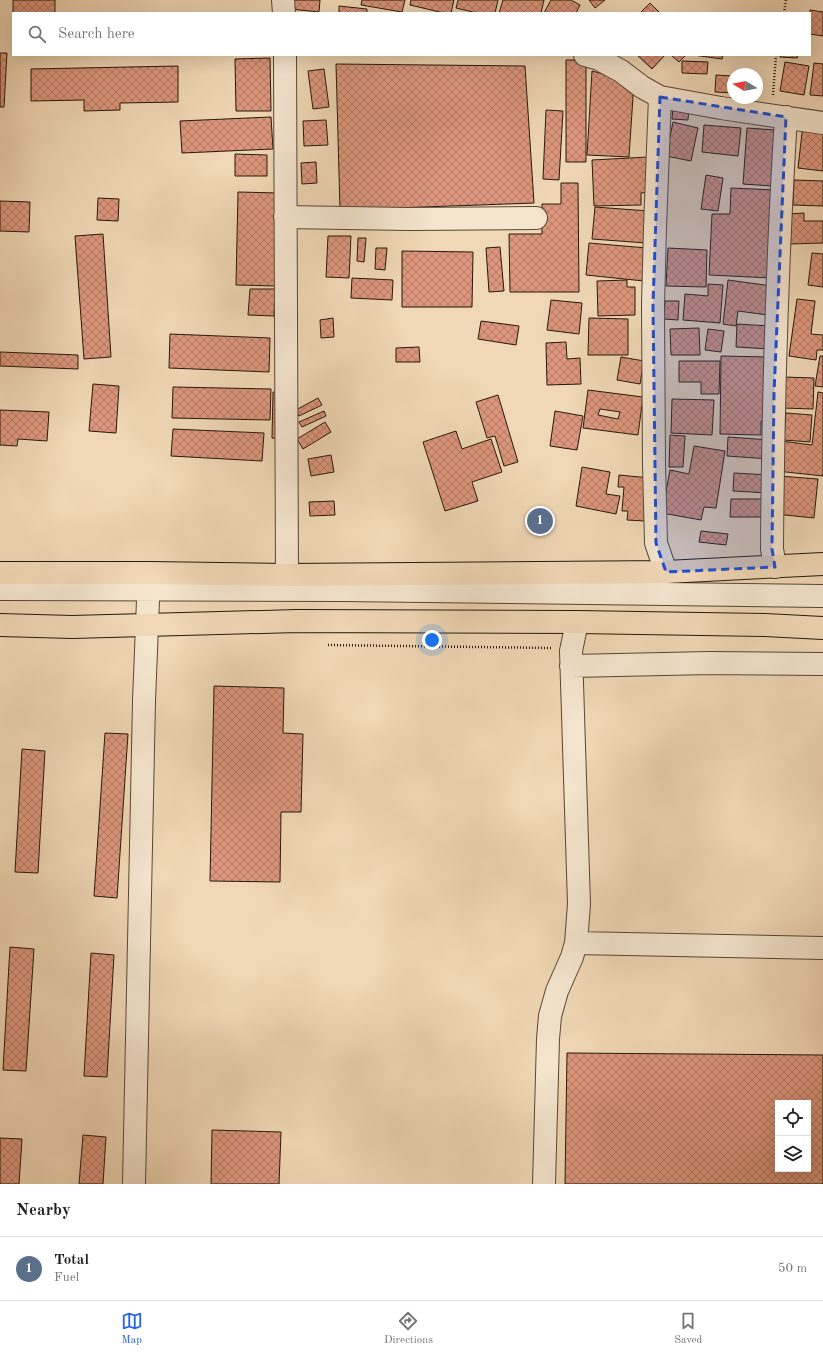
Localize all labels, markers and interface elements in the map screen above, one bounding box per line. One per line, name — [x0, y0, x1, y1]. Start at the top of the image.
search box — [12, 12, 811, 56]
icon: search — [26, 23, 48, 45]
text: Search here — [58, 27, 135, 42]
north arrow — [727, 68, 763, 104]
pin: 1 — [527, 506, 553, 536]
your location — [422, 630, 442, 650]
map controls — [775, 1100, 811, 1172]
button: locate — [775, 1100, 811, 1136]
button: layers — [775, 1136, 811, 1172]
text: Nearby — [16, 1202, 71, 1219]
text: Total — [54, 1253, 89, 1268]
text: 1 — [25, 1262, 33, 1275]
text: 50 m — [778, 1262, 807, 1275]
text: Fuel — [54, 1271, 79, 1284]
tab: Map — [121, 1310, 143, 1348]
tab: Directions — [384, 1310, 433, 1348]
tab: Saved — [674, 1310, 702, 1348]

